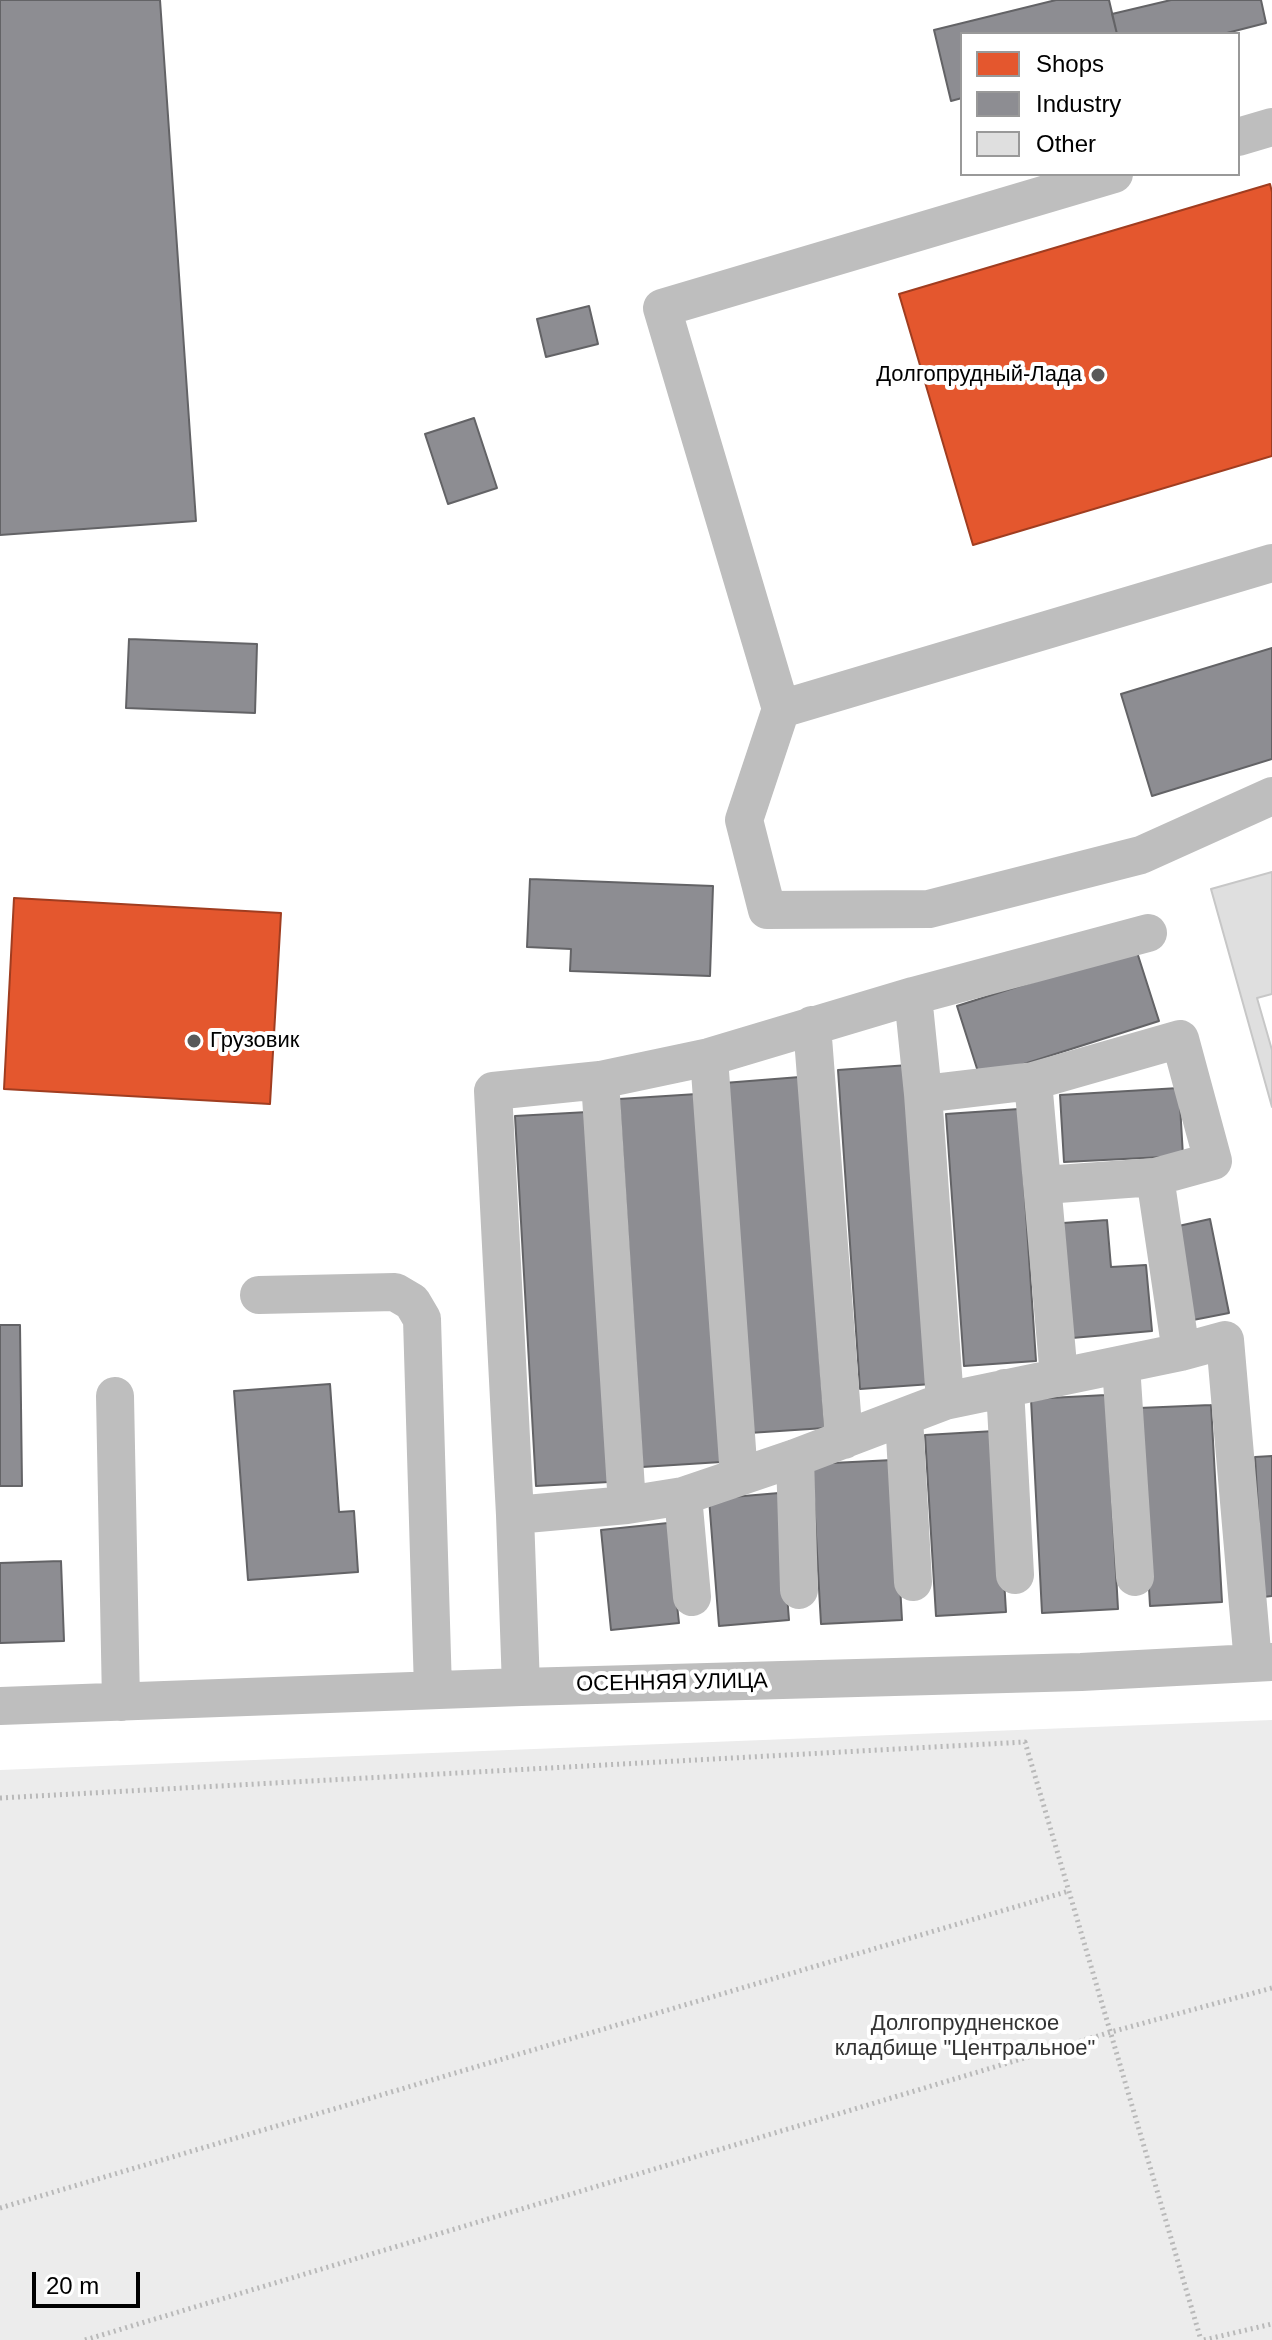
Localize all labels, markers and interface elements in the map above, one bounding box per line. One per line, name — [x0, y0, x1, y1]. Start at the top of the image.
legend — [960, 32, 1240, 176]
text: Shops — [1036, 50, 1104, 77]
text: Industry — [1036, 90, 1121, 117]
text: Other — [1036, 130, 1096, 157]
place label: Долгопрудный-Лада — [876, 362, 1082, 388]
marker: Долгопрудный-Лада — [1089, 366, 1107, 384]
place label: Грузовик — [210, 1028, 299, 1054]
marker: Грузовик — [185, 1032, 203, 1050]
street label: ОСЕННЯЯ УЛИЦА — [576, 1668, 768, 1698]
park label: Долгопрудненское кладбище "Центральное" — [835, 2011, 1095, 2062]
scale bar — [36, 2256, 144, 2306]
text: 20 m — [46, 2272, 99, 2299]

